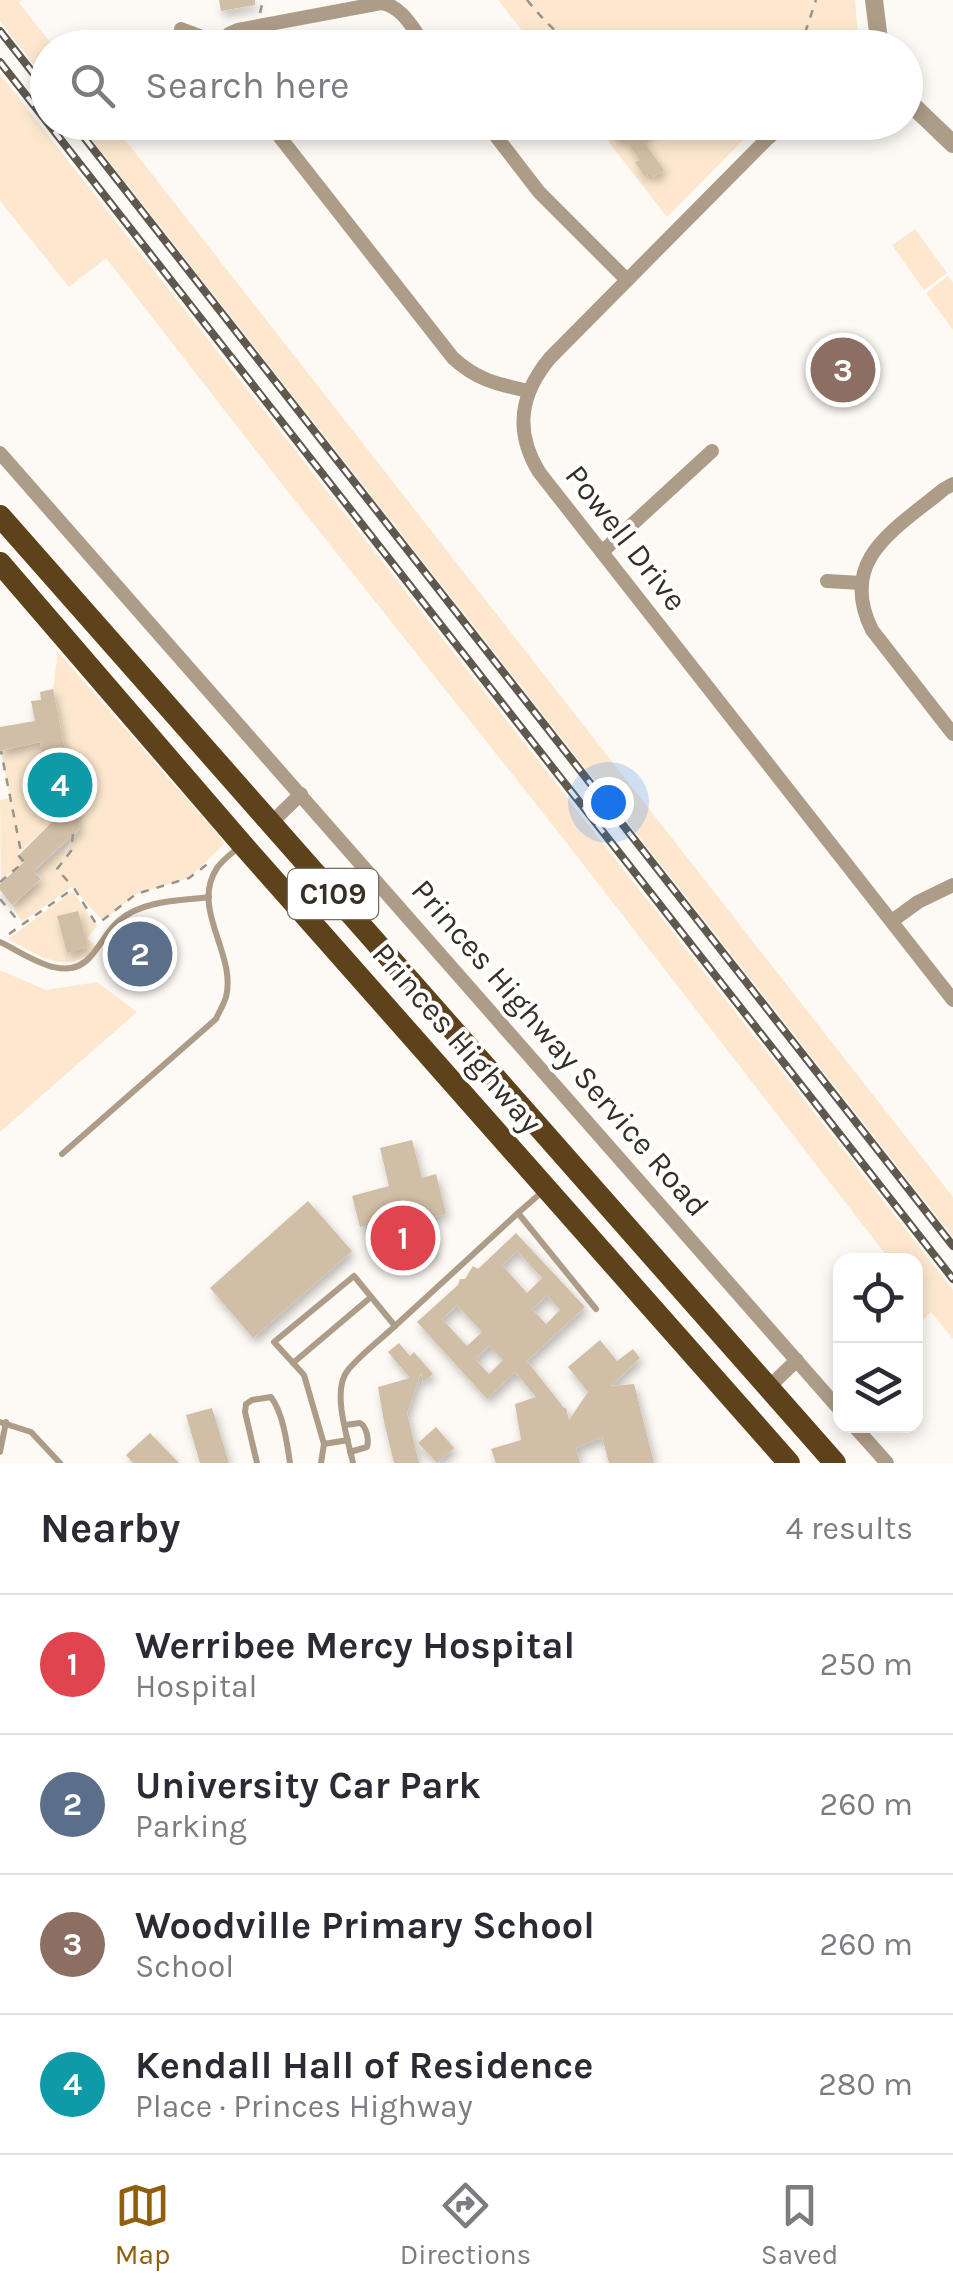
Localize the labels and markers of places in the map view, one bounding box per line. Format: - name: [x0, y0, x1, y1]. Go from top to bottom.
- pin: 3: [810, 332, 876, 408]
- pin: 4: [28, 748, 92, 822]
- pin: 2: [108, 916, 172, 992]
- pin: 1: [370, 1200, 436, 1276]

